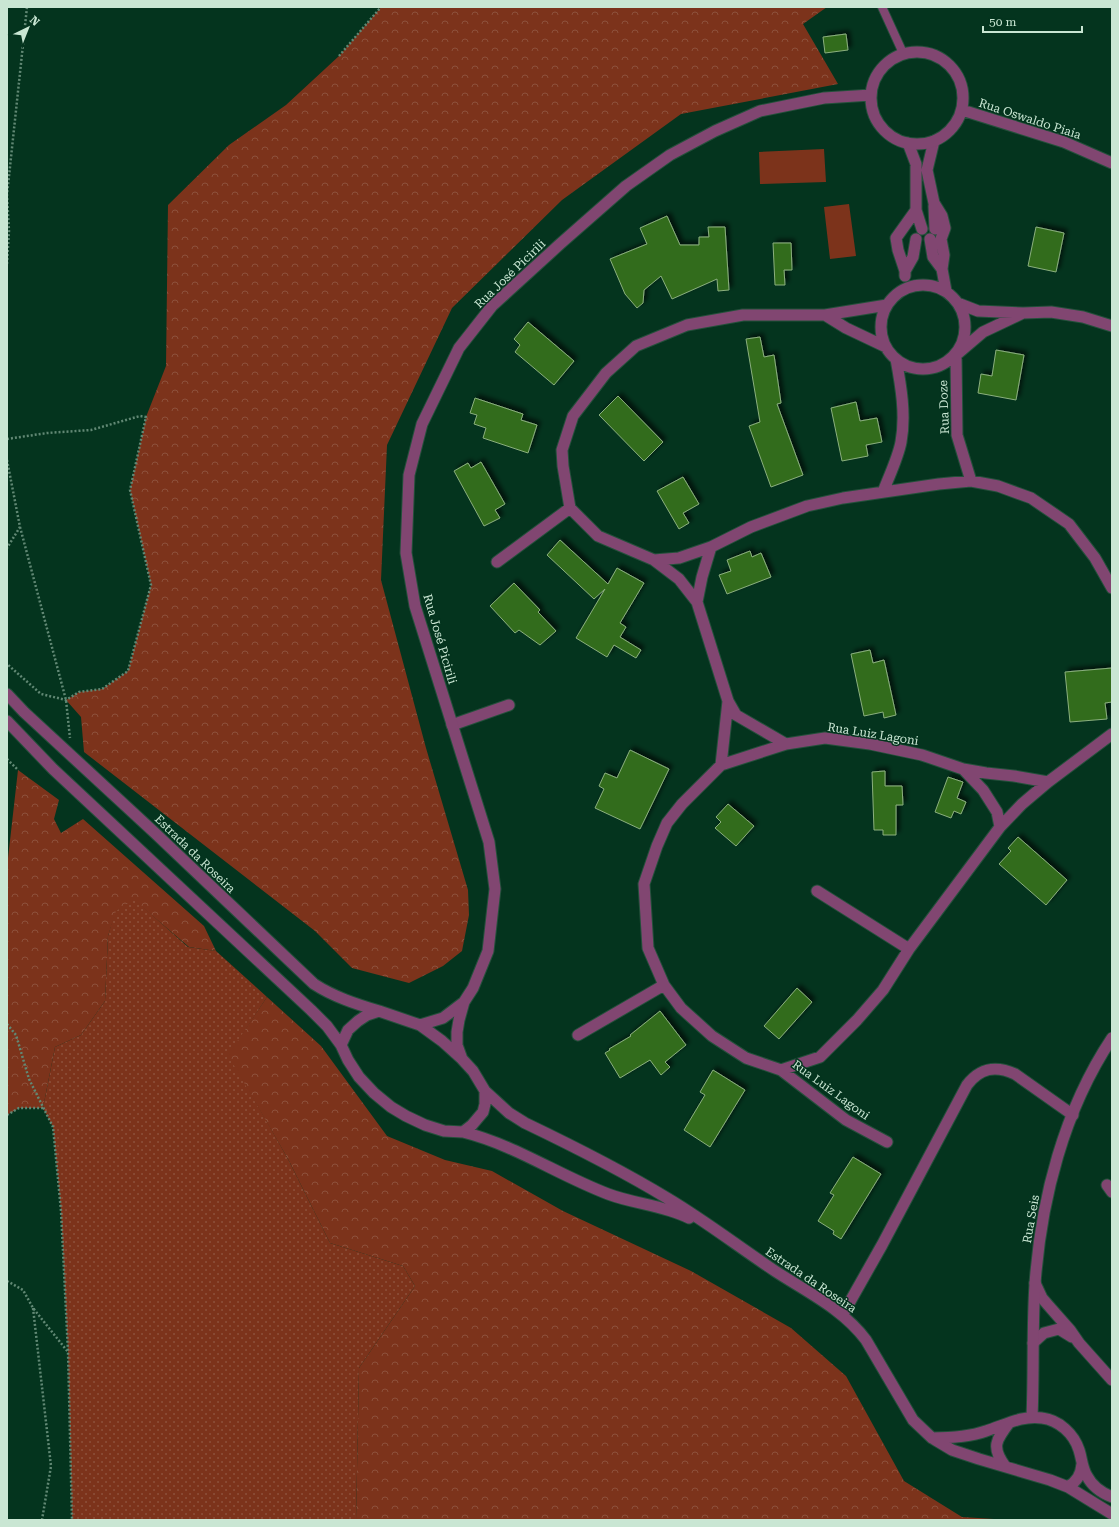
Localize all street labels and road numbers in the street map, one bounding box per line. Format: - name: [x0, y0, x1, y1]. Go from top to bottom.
- street label: Rua Oswaldo Piaia: [977, 96, 1083, 142]
- street label: Rua José Picirili: [472, 237, 548, 311]
- street label: Rua Doze: [936, 379, 952, 434]
- street label: Rua José Picirili: [420, 592, 460, 686]
- street label: Rua Luiz Lagoni: [826, 720, 920, 748]
- street label: Estrada da Roseira: [152, 812, 239, 896]
- street label: Rua Luiz Lagoni: [790, 1057, 872, 1123]
- street label: Rua Seis: [1020, 1193, 1042, 1244]
- street label: Estrada da Roseira: [763, 1244, 859, 1316]

